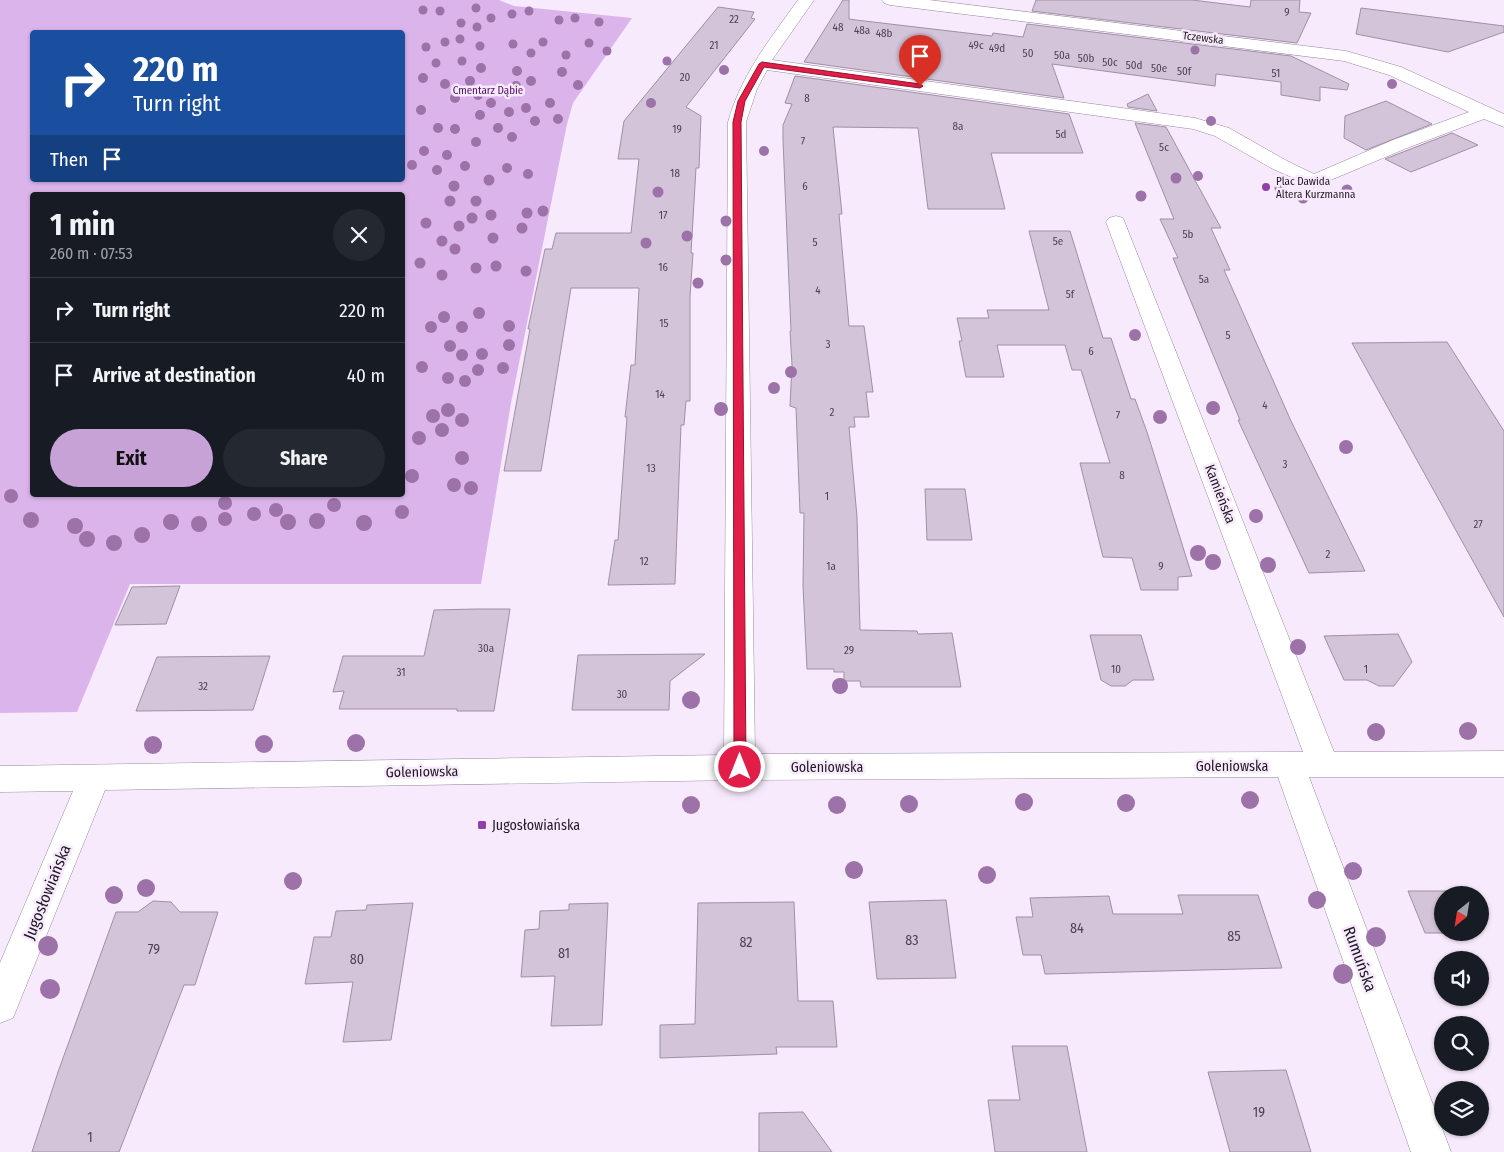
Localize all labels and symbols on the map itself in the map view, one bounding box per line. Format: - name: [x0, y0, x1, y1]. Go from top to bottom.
- house number: 9: [1284, 6, 1290, 19]
- house number: 22: [729, 13, 739, 26]
- house number: 48: [833, 21, 844, 34]
- house number: 48a: [854, 24, 870, 37]
- house number: 48b: [876, 27, 892, 40]
- street label: Tczewska: [1182, 29, 1224, 47]
- pin: [899, 35, 941, 86]
- house number: 21: [710, 39, 718, 52]
- house number: 49c: [968, 39, 984, 52]
- house number: 49d: [989, 42, 1005, 55]
- house number: 50: [1023, 47, 1034, 60]
- house number: 50a: [1054, 49, 1070, 62]
- house number: 50b: [1078, 52, 1094, 65]
- house number: 50c: [1102, 56, 1118, 69]
- house number: 50d: [1126, 59, 1142, 72]
- house number: 50e: [1151, 62, 1167, 75]
- house number: 50f: [1177, 65, 1192, 78]
- house number: 51: [1272, 67, 1280, 80]
- house number: 20: [680, 71, 691, 84]
- park label: Cmentarz Dąbie: [453, 84, 523, 97]
- house number: 8: [804, 92, 810, 105]
- house number: 8a: [953, 120, 963, 133]
- house number: 19: [672, 123, 682, 136]
- house number: 5d: [1056, 128, 1066, 141]
- house number: 7: [801, 135, 806, 148]
- house number: 5c: [1159, 141, 1169, 154]
- house number: 18: [670, 167, 680, 180]
- place label: Plac Dawida Altera Kurzmanna: [1276, 175, 1355, 201]
- house number: 6: [802, 180, 808, 193]
- marker: Plac Dawida Altera Kurzmanna: [1260, 181, 1272, 193]
- house number: 17: [659, 209, 668, 222]
- house number: 5b: [1183, 228, 1194, 241]
- house number: 5e: [1053, 235, 1063, 248]
- house number: 5: [812, 236, 818, 249]
- house number: 16: [658, 261, 668, 274]
- house number: 5a: [1199, 273, 1209, 286]
- house number: 4: [815, 284, 821, 297]
- house number: 5f: [1066, 288, 1075, 301]
- house number: 15: [659, 317, 669, 330]
- house number: 5: [1225, 329, 1231, 342]
- house number: 3: [826, 338, 831, 351]
- house number: 6: [1088, 345, 1094, 358]
- house number: 14: [655, 388, 665, 401]
- house number: 4: [1262, 399, 1268, 412]
- house number: 2: [830, 406, 835, 419]
- house number: 7: [1116, 409, 1121, 422]
- house number: 3: [1283, 458, 1288, 471]
- house number: 13: [646, 462, 656, 475]
- street label: Kamieńska: [1201, 462, 1239, 526]
- house number: 8: [1119, 469, 1125, 482]
- house number: 1: [825, 490, 829, 503]
- house number: 27: [1473, 518, 1483, 531]
- house number: 2: [1326, 548, 1331, 561]
- house number: 12: [639, 555, 649, 568]
- house number: 1a: [826, 560, 836, 573]
- house number: 9: [1158, 560, 1164, 573]
- house number: 30a: [478, 642, 494, 655]
- house number: 29: [844, 644, 854, 657]
- house number: 10: [1111, 663, 1121, 676]
- house number: 1: [1364, 663, 1368, 676]
- house number: 31: [397, 666, 406, 679]
- house number: 32: [198, 680, 208, 693]
- house number: 30: [617, 688, 628, 701]
- position arrow: [713, 740, 765, 792]
- street label: Goleniowska: [1196, 758, 1268, 775]
- street label: Goleniowska: [791, 759, 863, 776]
- street label: Goleniowska: [386, 763, 459, 781]
- place label: Jugosłowiańska: [492, 817, 580, 834]
- marker: Jugosłowiańska: [476, 819, 488, 831]
- street label: Jugosłowiańska: [19, 842, 75, 942]
- north arrow: [1434, 886, 1489, 941]
- house number: 84: [1070, 920, 1084, 937]
- street label: Rumuńska: [1339, 924, 1381, 994]
- house number: 85: [1227, 928, 1241, 945]
- house number: 83: [905, 932, 919, 949]
- house number: 82: [739, 934, 753, 951]
- house number: 79: [148, 941, 160, 958]
- house number: 81: [558, 945, 570, 962]
- house number: 80: [350, 951, 364, 968]
- house number: 19: [1253, 1104, 1265, 1121]
- house number: 1: [87, 1129, 93, 1146]

